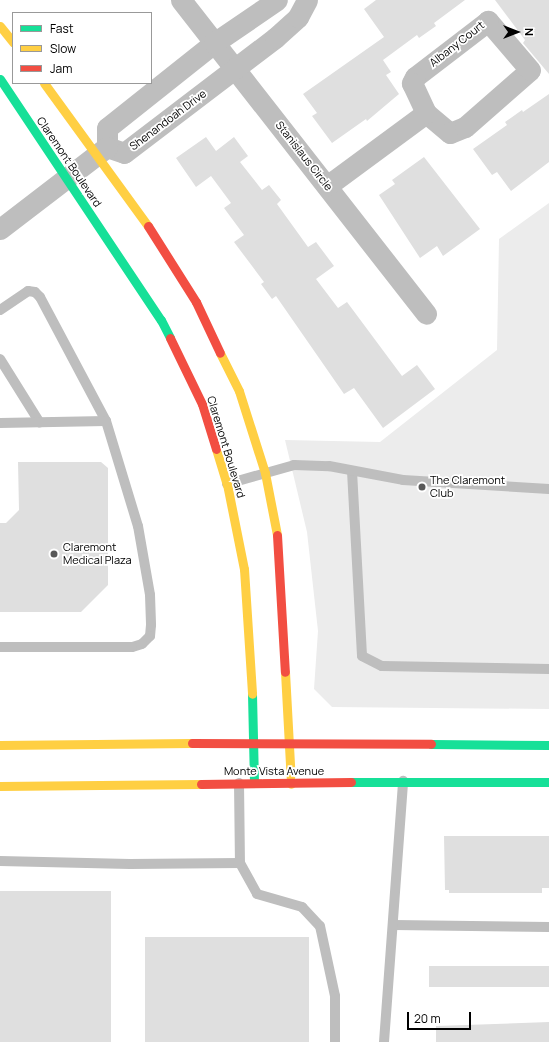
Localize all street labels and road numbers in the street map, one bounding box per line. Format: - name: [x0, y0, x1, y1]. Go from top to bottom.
- street label: Albany Court: [427, 19, 487, 69]
- street label: Shenandoah Drive: [127, 87, 209, 153]
- street label: Claremont Boulevard: [34, 114, 104, 210]
- street label: Stanislaus Circle: [273, 119, 335, 193]
- street label: Claremont Boulevard: [204, 394, 248, 500]
- street label: Monte Vista Avenue: [224, 764, 324, 778]

